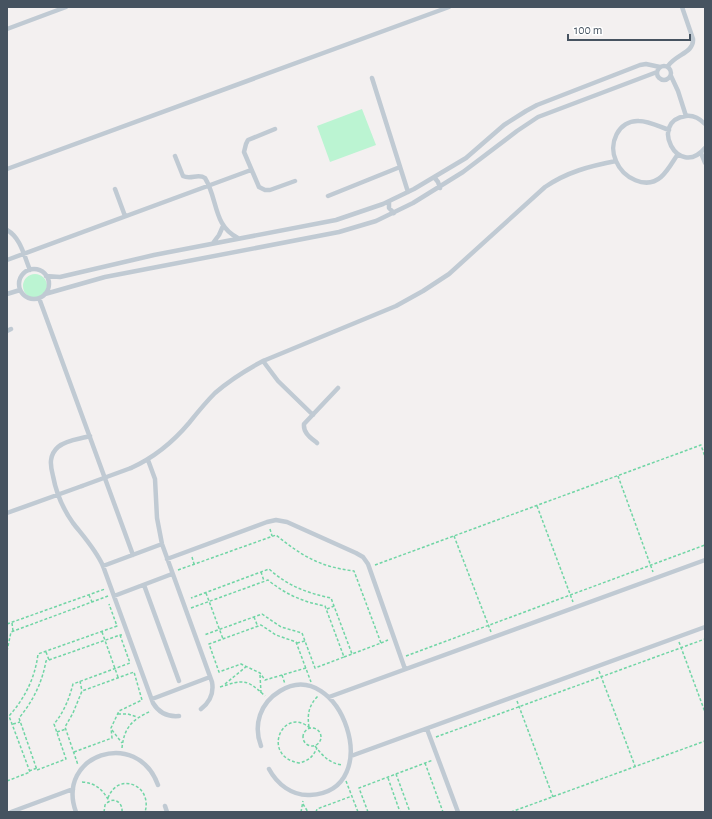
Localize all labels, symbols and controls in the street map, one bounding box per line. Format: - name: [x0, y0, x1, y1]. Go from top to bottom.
- scale bar: [568, 16, 690, 42]
- text: 100 m: [574, 24, 602, 36]

